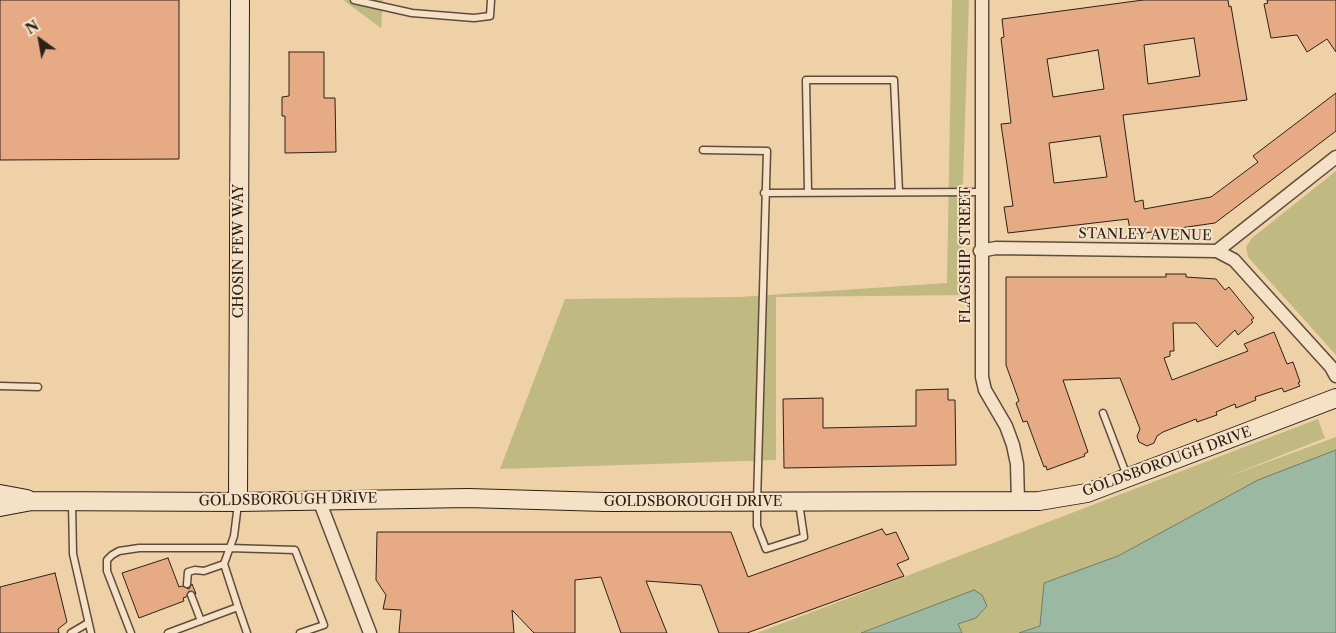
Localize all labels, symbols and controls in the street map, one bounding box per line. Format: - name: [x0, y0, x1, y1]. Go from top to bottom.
- north arrow: [15, 15, 65, 65]
- text: N: [22, 16, 42, 38]
- street label: CHOSIN FEW WAY: [231, 184, 247, 318]
- street label: FLAGSHIP STREET: [958, 187, 974, 323]
- street label: STANLEY AVENUE: [1078, 225, 1212, 245]
- street label: GOLDSBOROUGH DRIVE: [1080, 424, 1254, 500]
- street label: GOLDSBOROUGH DRIVE: [199, 490, 377, 510]
- street label: GOLDSBOROUGH DRIVE: [604, 494, 782, 510]

